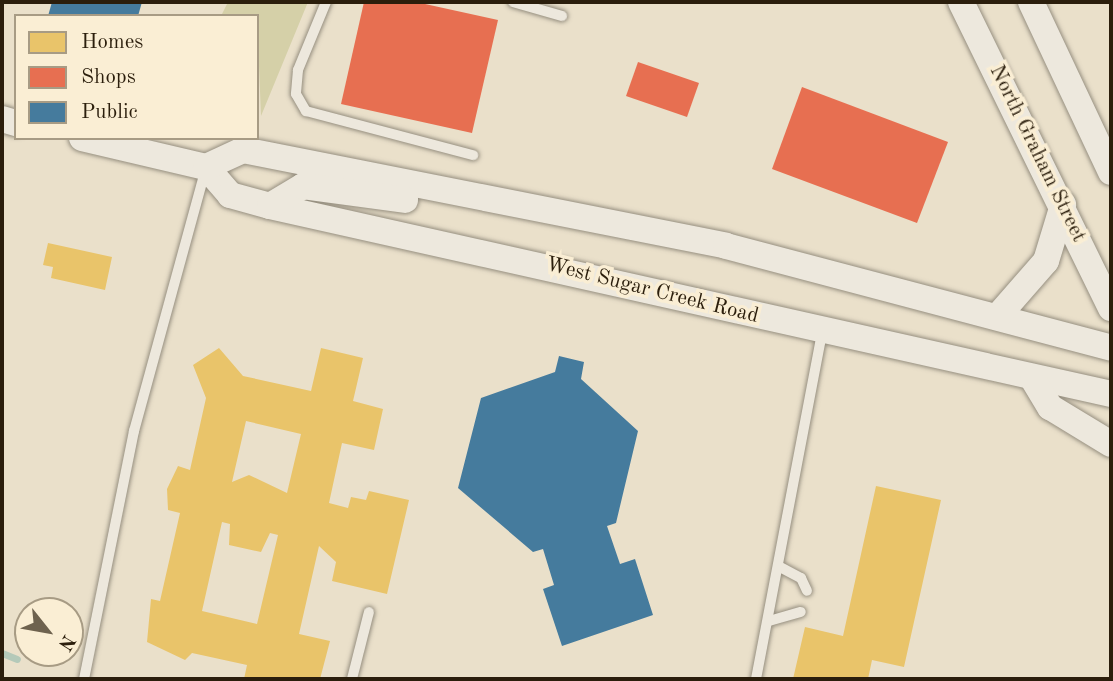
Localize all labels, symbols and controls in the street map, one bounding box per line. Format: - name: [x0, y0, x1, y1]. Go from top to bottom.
- legend: [14, 14, 259, 140]
- text: Homes: [81, 32, 143, 53]
- street label: North Graham Street: [983, 61, 1091, 247]
- text: Shops: [81, 67, 136, 88]
- text: Public: [81, 102, 138, 123]
- street label: West Sugar Creek Road: [543, 252, 761, 330]
- north arrow: [14, 597, 84, 667]
- text: N: [54, 631, 78, 653]

